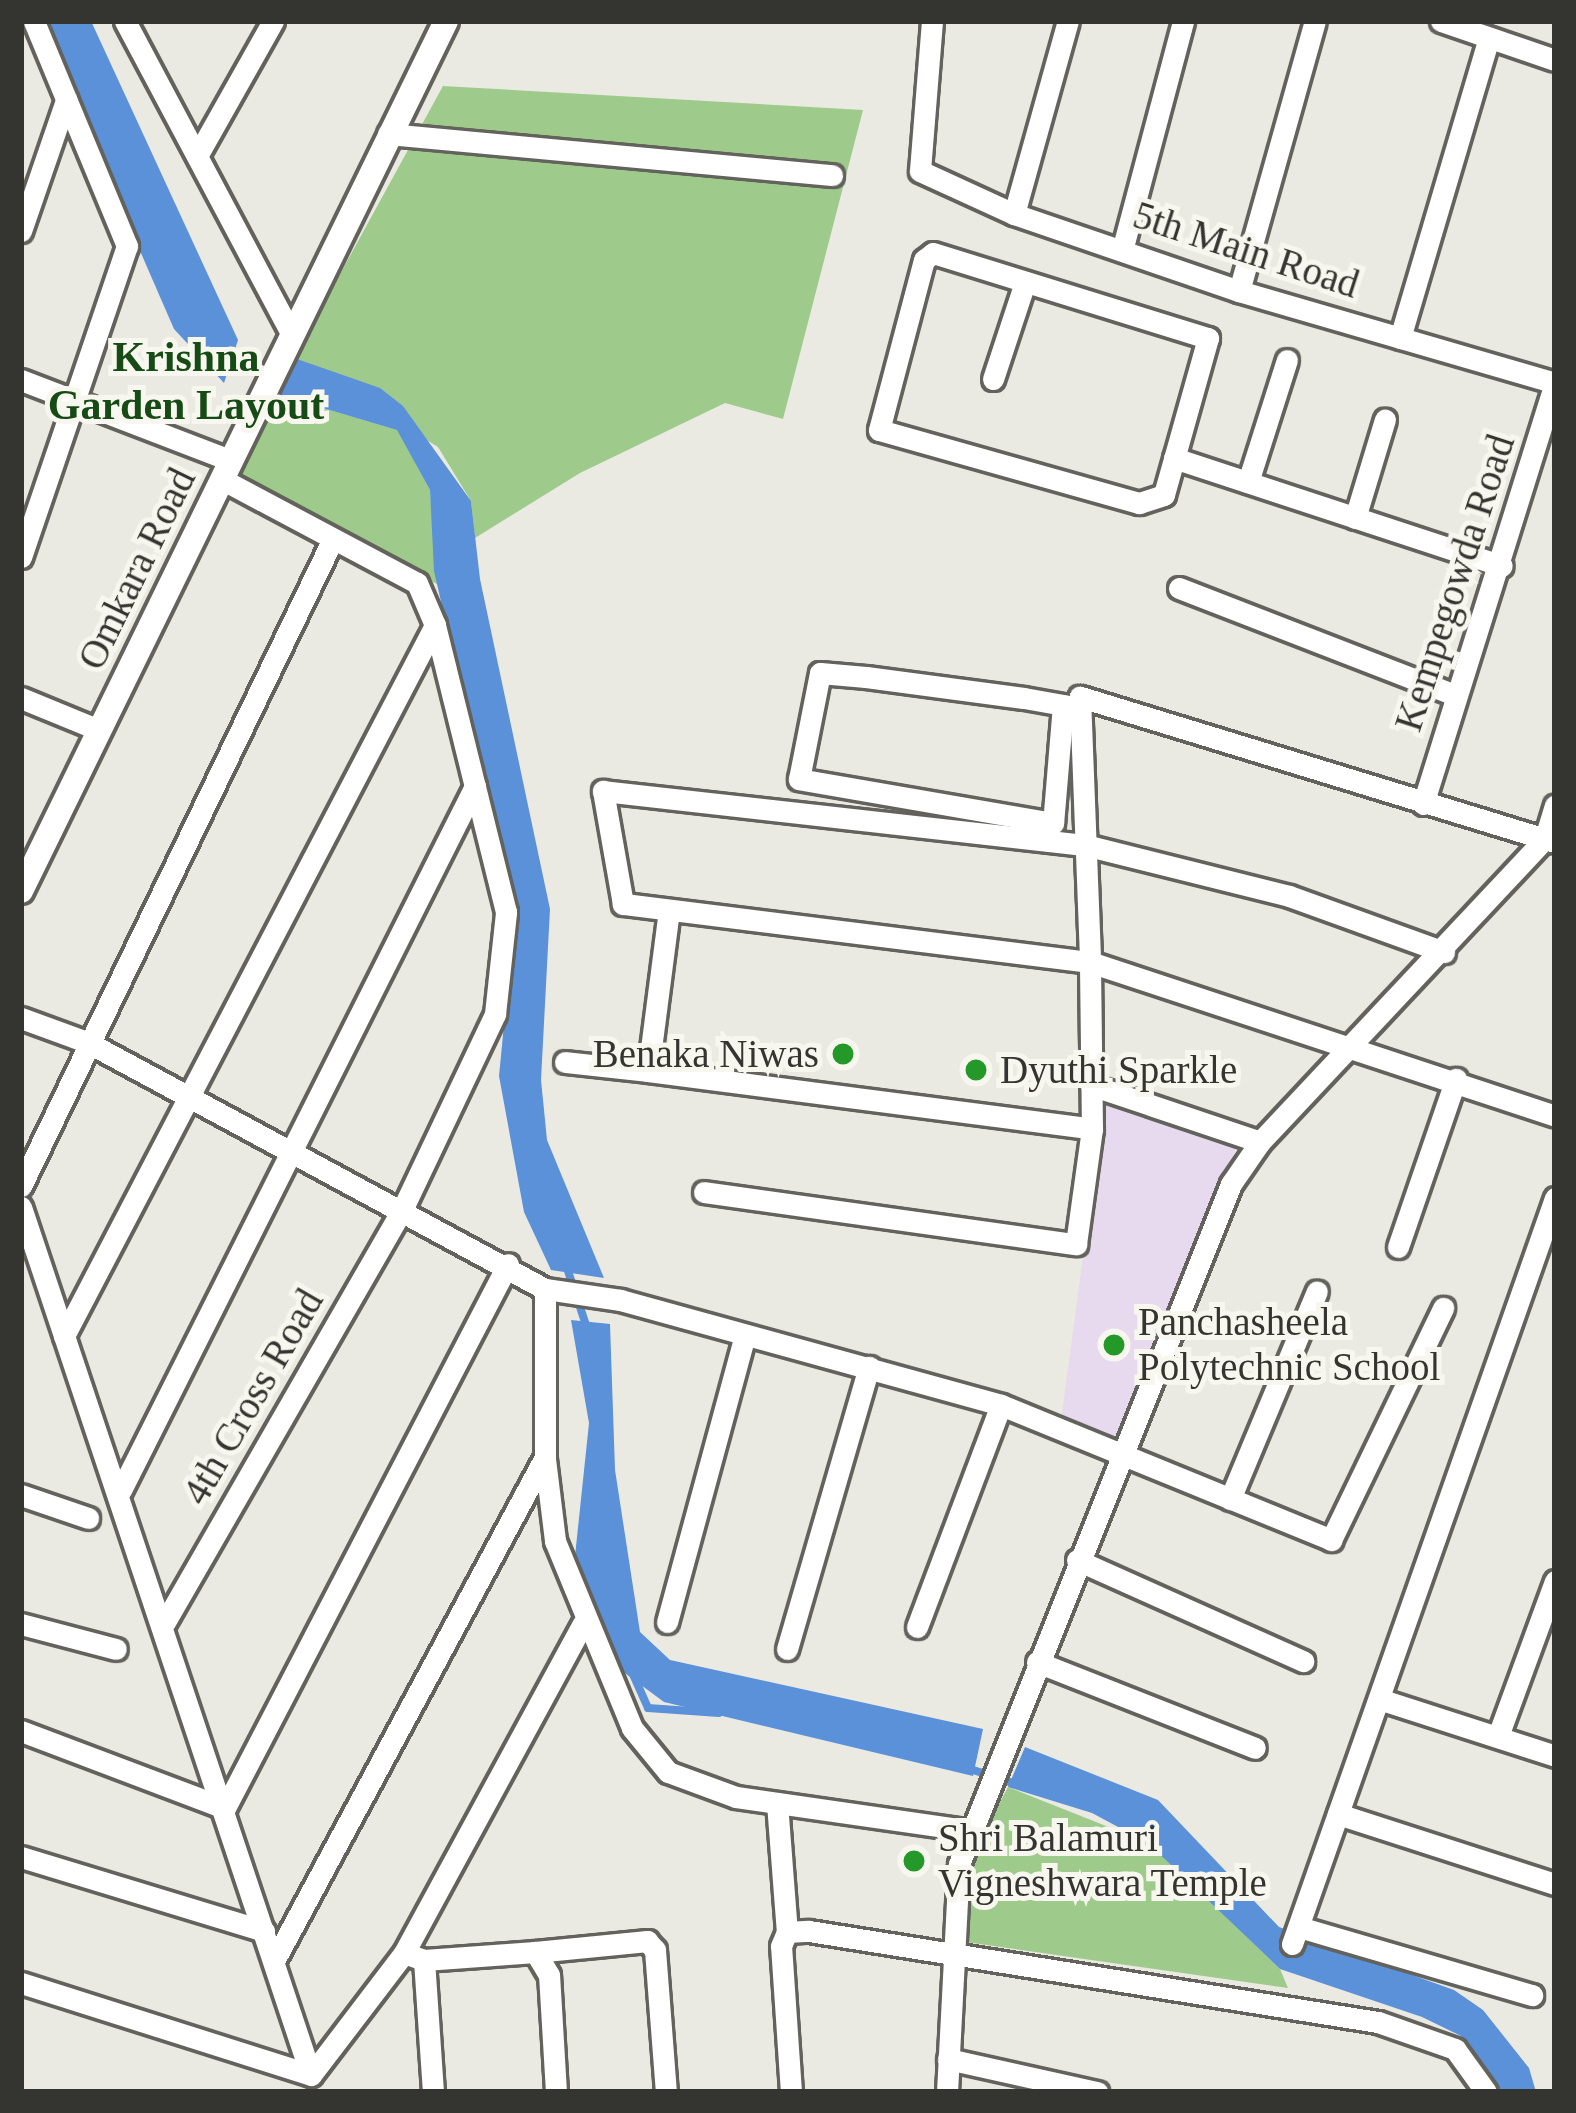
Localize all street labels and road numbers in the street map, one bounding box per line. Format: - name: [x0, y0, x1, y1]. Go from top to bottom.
- street label: 5th Main Road: [1128, 192, 1364, 308]
- street label: Kempegowda Road: [1385, 429, 1525, 737]
- street label: Omkara Road: [68, 461, 206, 677]
- street label: 4th Cross Road: [173, 1281, 333, 1513]

